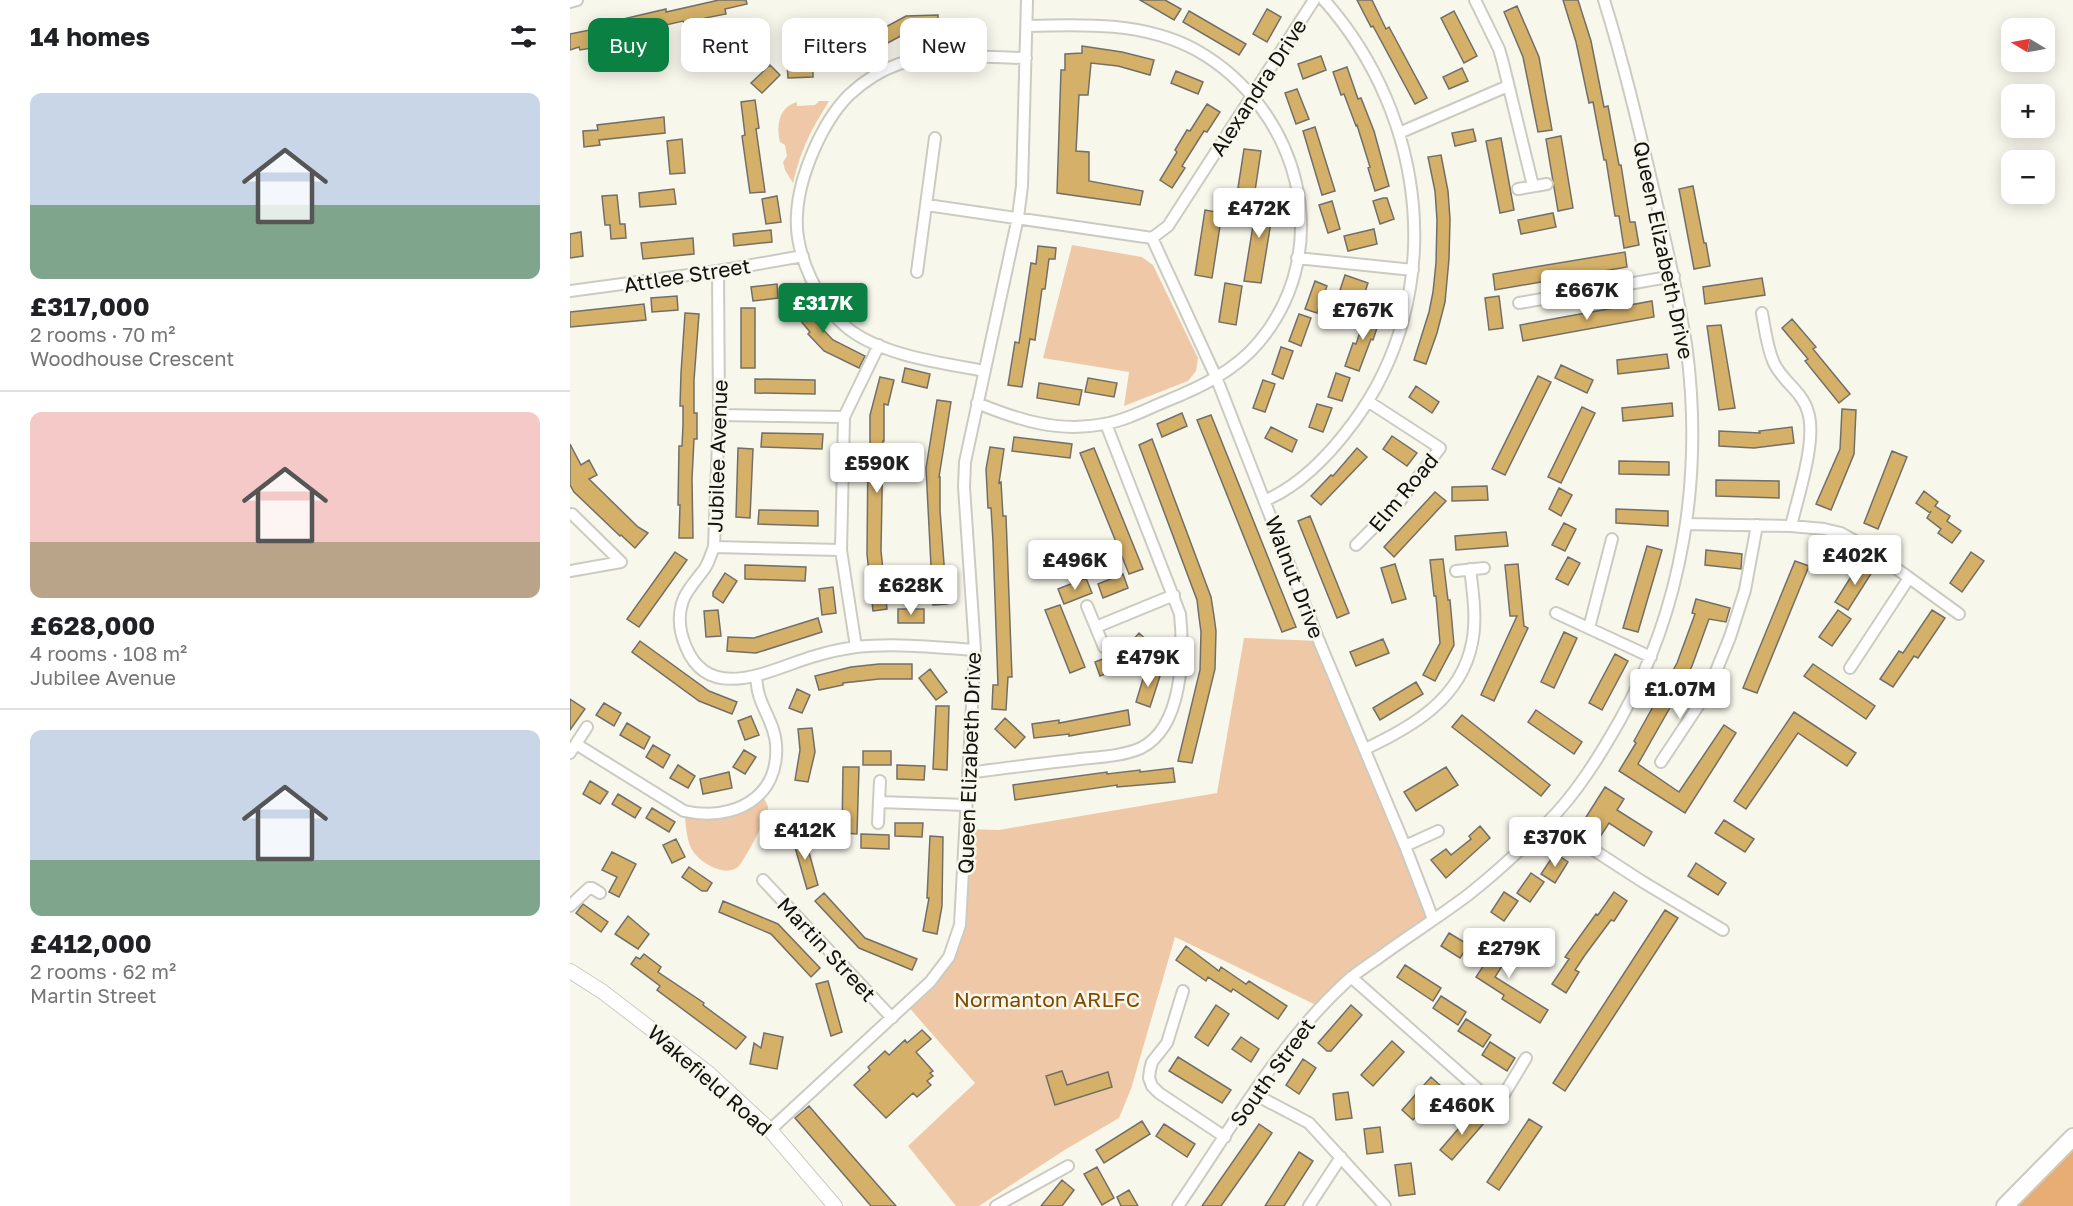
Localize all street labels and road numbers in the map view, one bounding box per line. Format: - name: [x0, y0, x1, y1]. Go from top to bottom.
- street label: Alexandra Drive: [1204, 14, 1312, 160]
- street label: Queen Elizabeth Drive: [1628, 139, 1700, 361]
- street label: Attlee Street: [622, 252, 752, 298]
- street label: Jubilee Avenue: [701, 379, 733, 533]
- street label: Elm Road: [1363, 447, 1443, 537]
- street label: Walnut Drive: [1260, 512, 1330, 642]
- street label: Queen Elizabeth Drive: [952, 652, 986, 874]
- street label: Martin Street: [772, 892, 882, 1006]
- street label: South Street: [1224, 1013, 1320, 1131]
- street label: Wakefield Road: [643, 1019, 777, 1141]

